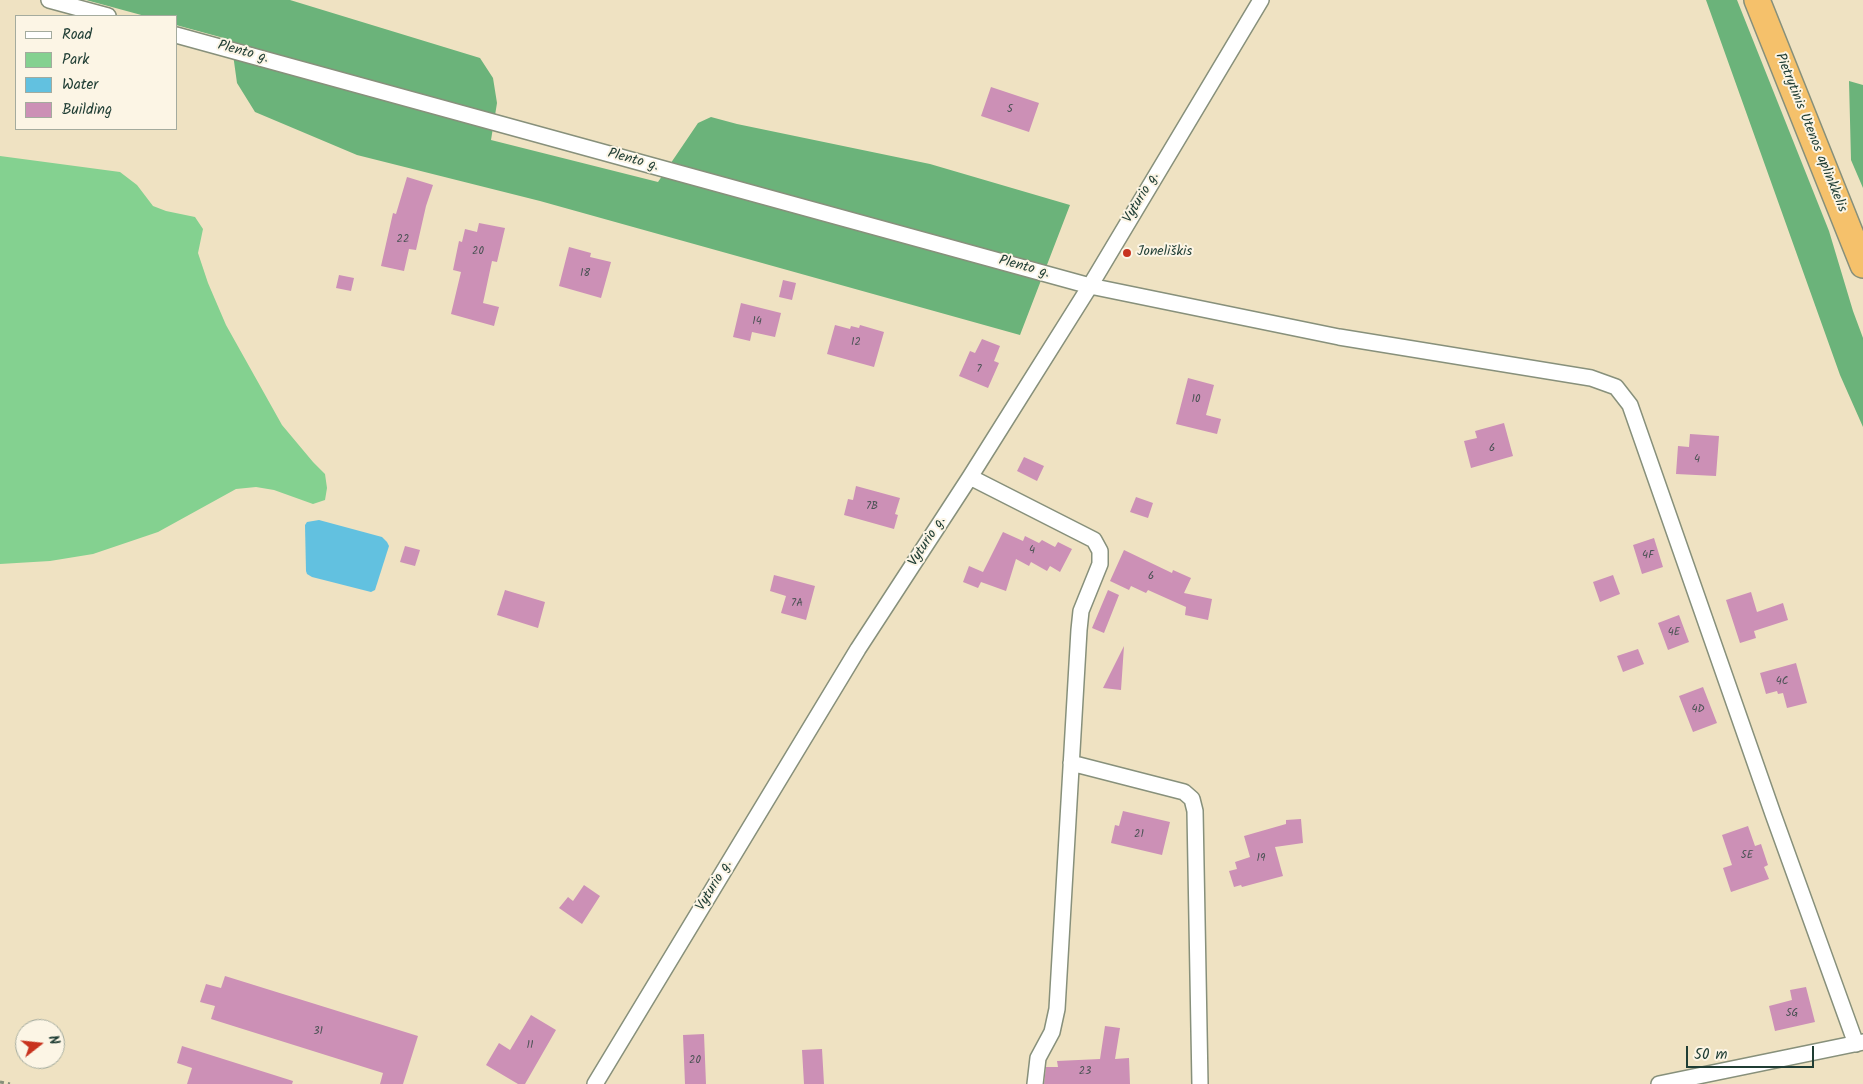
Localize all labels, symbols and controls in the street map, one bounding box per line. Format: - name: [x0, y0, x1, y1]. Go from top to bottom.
- legend: [15, 15, 178, 130]
- text: Road: [62, 23, 92, 47]
- street label: Plento g.: [216, 38, 270, 68]
- text: Park: [62, 48, 89, 72]
- street label: Pietrytinis Utenos aplinkkelis: [1770, 51, 1850, 215]
- text: Water: [62, 73, 98, 97]
- text: Building: [62, 98, 112, 122]
- house number: 5: [1007, 103, 1013, 117]
- street label: Plento g.: [606, 146, 660, 176]
- street label: Vyturio g.: [1120, 170, 1164, 226]
- house number: 22: [397, 233, 409, 247]
- house number: 20: [472, 245, 484, 259]
- place label: Joneliškis: [1137, 245, 1192, 261]
- marker: Joneliškis: [1121, 247, 1133, 259]
- street label: Plento g.: [997, 253, 1051, 283]
- house number: 18: [580, 267, 590, 281]
- house number: 14: [752, 315, 762, 329]
- house number: 12: [851, 336, 861, 350]
- house number: 7: [976, 363, 982, 377]
- house number: 10: [1192, 393, 1200, 407]
- house number: 6: [1489, 442, 1495, 456]
- house number: 4: [1694, 453, 1700, 467]
- house number: 7B: [866, 500, 878, 514]
- street label: Vyturio g.: [906, 514, 950, 570]
- house number: 4: [1029, 544, 1035, 558]
- house number: 4F: [1642, 549, 1654, 563]
- house number: 6: [1148, 570, 1154, 584]
- house number: 7A: [791, 597, 803, 611]
- house number: 4E: [1668, 626, 1680, 640]
- house number: 4C: [1776, 675, 1788, 689]
- house number: 4D: [1691, 703, 1705, 717]
- house number: 21: [1134, 828, 1144, 842]
- house number: 5E: [1741, 849, 1753, 863]
- house number: 19: [1257, 852, 1265, 866]
- street label: Vyturio g.: [693, 858, 737, 914]
- house number: 5G: [1786, 1007, 1798, 1021]
- north arrow: [15, 1019, 65, 1069]
- house number: 31: [313, 1025, 323, 1039]
- text: N: [42, 1033, 65, 1047]
- scale bar: [1688, 1036, 1816, 1068]
- house number: 11: [527, 1039, 533, 1053]
- text: 50 m: [1694, 1043, 1728, 1067]
- house number: 20: [689, 1054, 701, 1068]
- house number: 23: [1079, 1065, 1091, 1079]

